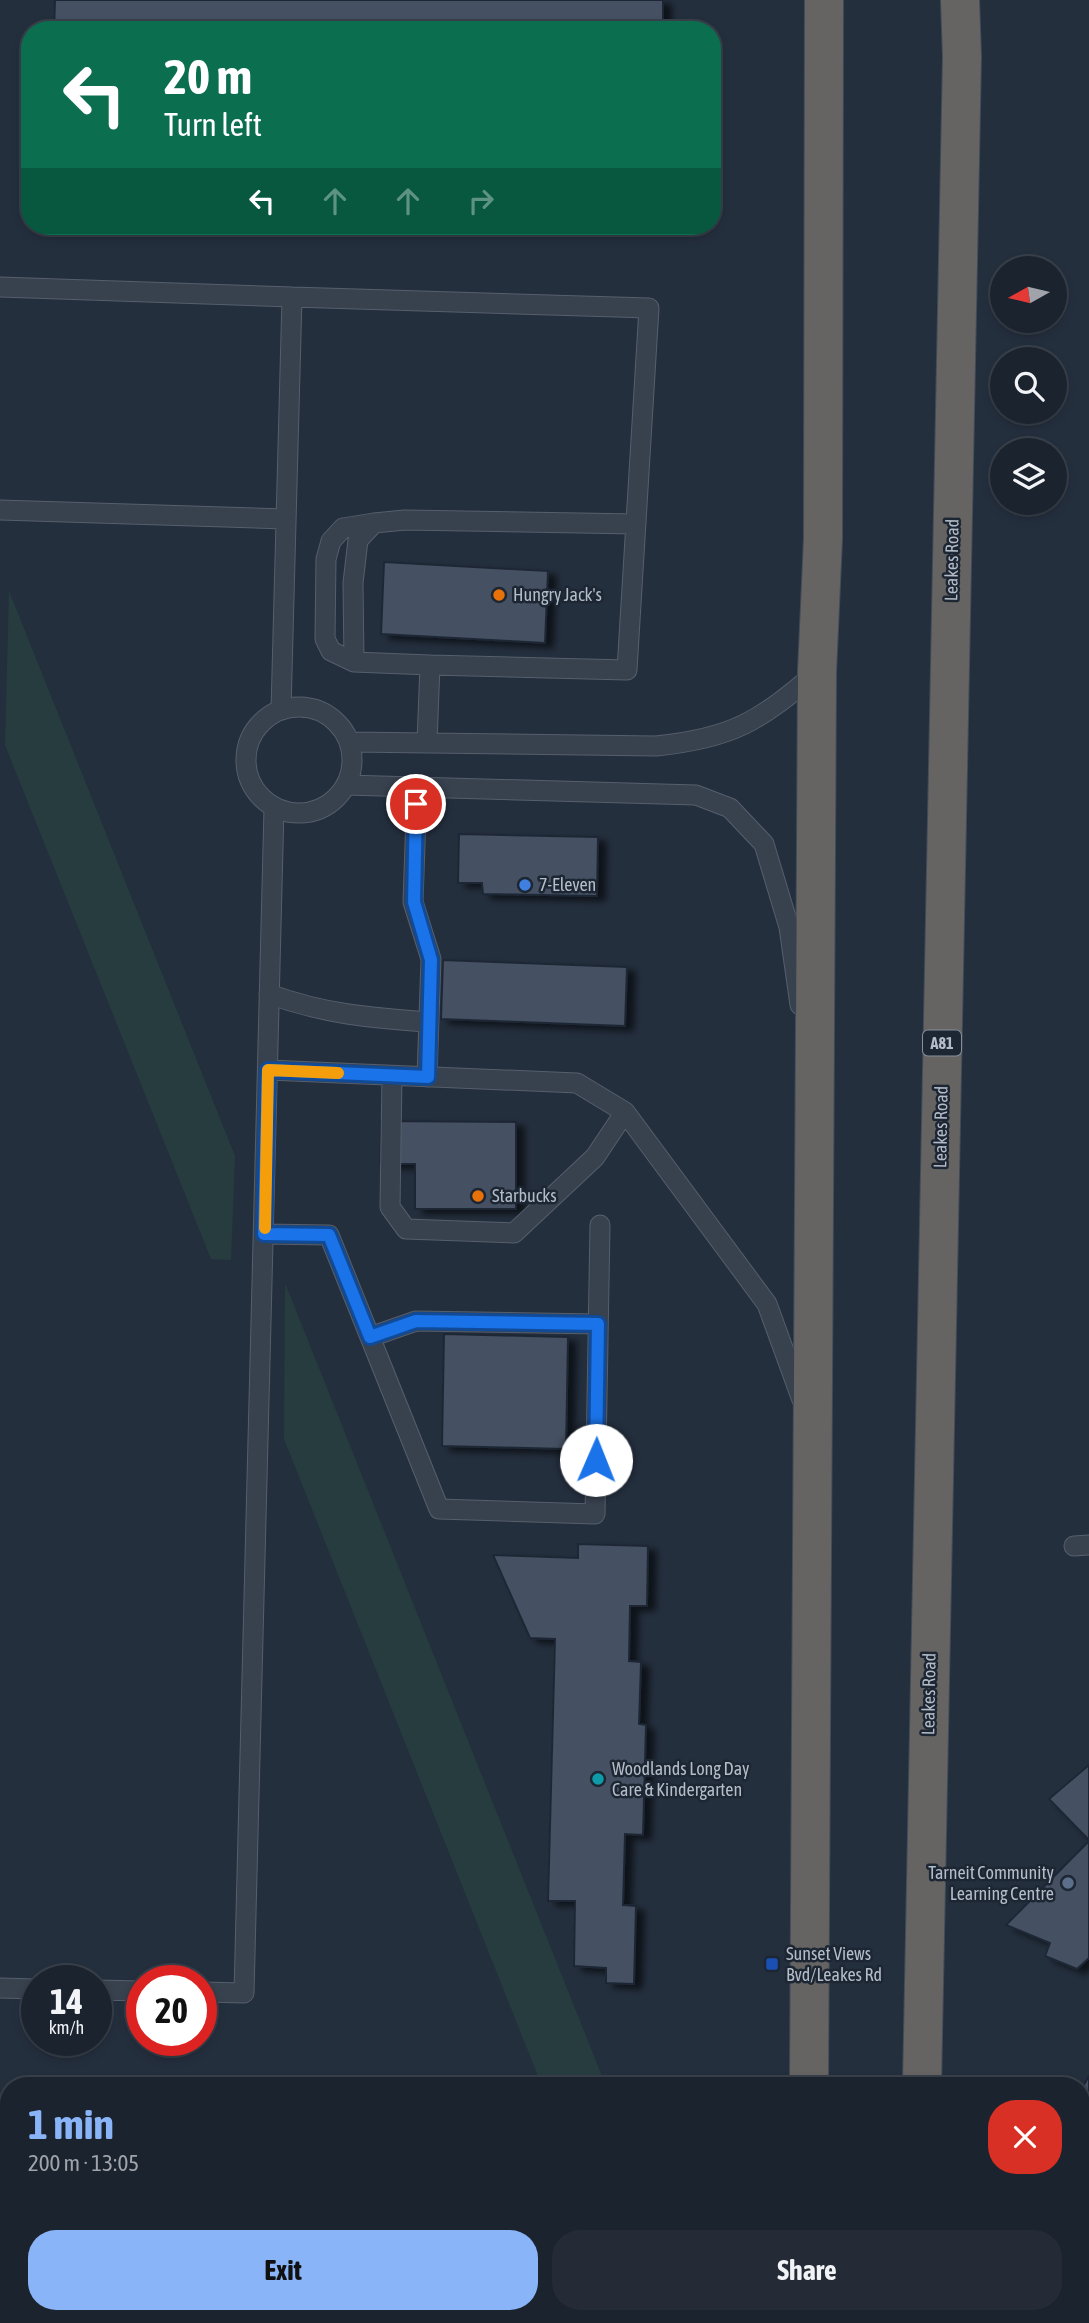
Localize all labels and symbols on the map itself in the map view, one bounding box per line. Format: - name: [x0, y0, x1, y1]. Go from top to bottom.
- north arrow: [990, 256, 1068, 332]
- street label: Leakes Road: [940, 519, 963, 601]
- place label: Hungry Jack's: [513, 584, 602, 605]
- marker: Hungry Jack's: [491, 587, 507, 603]
- pin: [386, 774, 446, 834]
- place label: 7-Eleven: [539, 874, 596, 895]
- marker: 7-Eleven: [517, 877, 533, 893]
- road number: A81: [923, 1030, 961, 1056]
- street label: Leakes Road: [929, 1086, 952, 1168]
- place label: Starbucks: [492, 1185, 557, 1206]
- marker: Starbucks: [470, 1188, 486, 1204]
- position arrow: [559, 1423, 633, 1497]
- street label: Leakes Road: [917, 1653, 940, 1735]
- place label: Woodlands Long Day Care & Kindergarten: [612, 1758, 749, 1800]
- marker: Woodlands Long Day Care & Kindergarten: [590, 1771, 606, 1787]
- place label: Tarneit Community Learning Centre: [928, 1862, 1054, 1904]
- marker: Tarneit Community Learning Centre: [1060, 1875, 1076, 1891]
- place label: Sunset Views Bvd/Leakes Rd: [786, 1943, 882, 1985]
- marker: Sunset Views Bvd/Leakes Rd: [764, 1956, 780, 1972]
- speed limit sign: 20: [126, 1965, 217, 2056]

